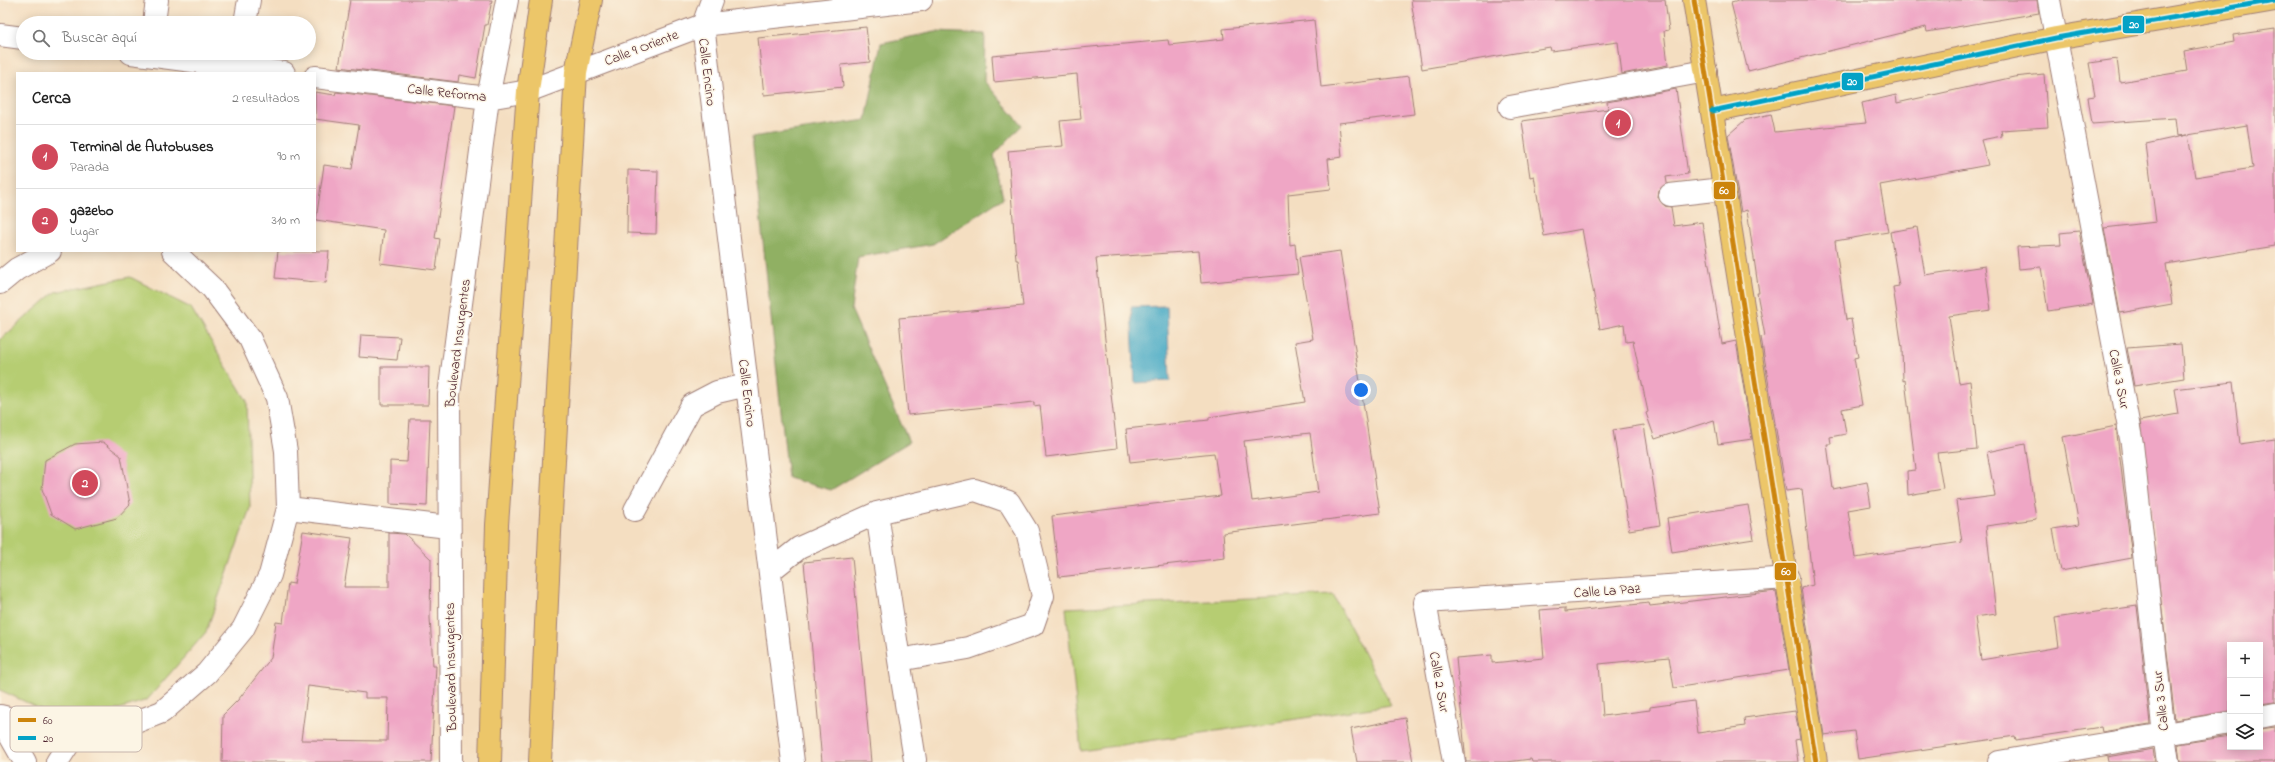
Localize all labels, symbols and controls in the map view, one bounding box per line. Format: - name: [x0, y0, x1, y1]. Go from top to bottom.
- line badge: 20: [2122, 15, 2145, 34]
- search box: [16, 16, 316, 60]
- text: 20: [2128, 17, 2139, 33]
- street label: Calle 9 Oriente: [602, 24, 682, 72]
- icon: search: [30, 27, 52, 49]
- text: Buscar aquí: [62, 27, 137, 49]
- street label: Calle Encino: [692, 37, 721, 107]
- line badge: 20: [1841, 72, 1864, 91]
- text: 20: [1846, 74, 1857, 90]
- street label: Calle Reforma: [406, 79, 487, 108]
- text: Cerca: [32, 86, 71, 111]
- text: 2 resultados: [232, 89, 300, 108]
- pin: 1: [1605, 108, 1631, 138]
- text: Terminal de Autobuses: [70, 136, 214, 158]
- text: 1: [43, 147, 47, 166]
- text: 90 m: [277, 147, 300, 166]
- text: Parada: [70, 158, 109, 177]
- line badge: 60: [1713, 181, 1736, 200]
- text: 60: [1718, 183, 1729, 199]
- text: gazebo: [70, 200, 114, 222]
- text: 2: [42, 211, 48, 230]
- text: 310 m: [272, 211, 300, 230]
- text: Lugar: [70, 222, 99, 241]
- street label: Boulevard Insurgentes: [440, 278, 478, 410]
- street label: Calle 3 Sur: [2102, 348, 2135, 412]
- street label: Calle Encino: [732, 358, 761, 428]
- your location: [1351, 380, 1371, 400]
- pin: 2: [72, 468, 98, 498]
- line badge: 60: [1774, 562, 1797, 581]
- text: 60: [1780, 564, 1791, 580]
- street label: Calle La Paz: [1573, 579, 1641, 604]
- street label: Boulevard Insurgentes: [440, 602, 464, 733]
- map controls: [2227, 642, 2263, 750]
- button: +: [2227, 642, 2263, 678]
- street label: Calle 2 Sur: [1423, 650, 1454, 715]
- street label: Calle 3 Sur: [2148, 669, 2175, 732]
- button: −: [2227, 678, 2263, 714]
- legend: [10, 706, 142, 752]
- text: 60: [43, 713, 53, 729]
- button: layers: [2227, 714, 2263, 750]
- text: 20: [43, 731, 53, 747]

